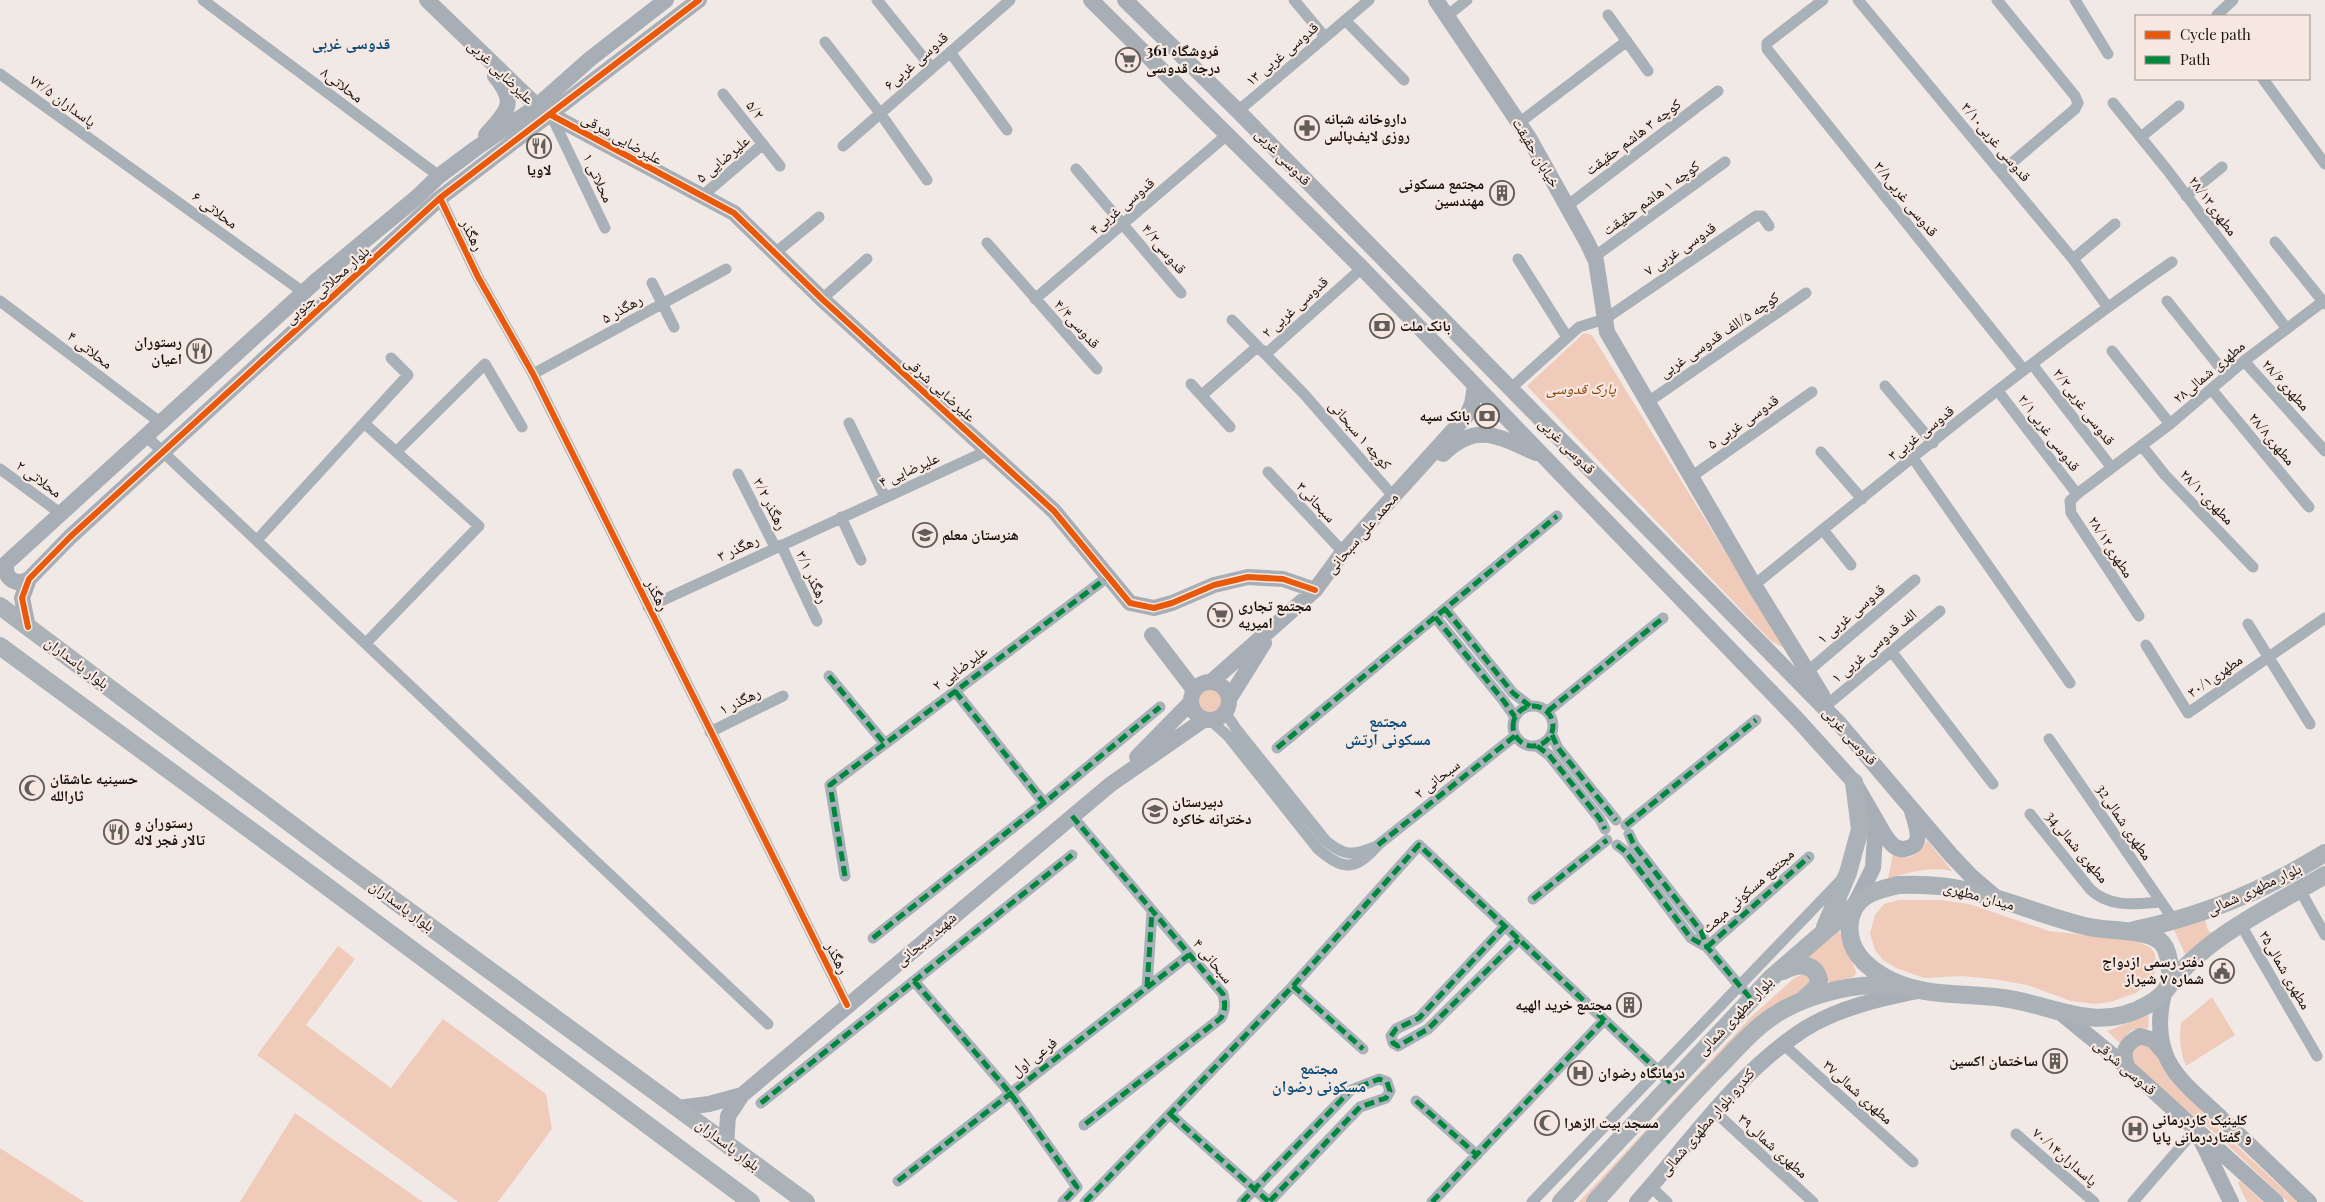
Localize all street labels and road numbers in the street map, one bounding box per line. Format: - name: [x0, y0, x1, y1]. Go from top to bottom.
- street label: ۱۳ قدوسی غربی: [1241, 17, 1323, 90]
- street label: قدوسی غربی۶: [879, 27, 952, 95]
- street label: علیرضایی غربی: [463, 34, 540, 109]
- street label: محلاتی۸: [317, 62, 368, 108]
- street label: ۷۲/۵ پاسداران: [26, 69, 101, 132]
- street label: کوچه ۳ هاشم حقیقت: [1580, 93, 1685, 180]
- street label: ۵/۲: [742, 96, 770, 123]
- street label: قدوسی غربی۳/۱۰: [1957, 97, 2036, 186]
- street label: علیرضایی شرقی: [578, 108, 667, 170]
- street label: خیابان حقیقت: [1507, 114, 1566, 192]
- street label: قدوسی غربی: [1251, 123, 1316, 190]
- street label: ۵ علیرضایی: [691, 130, 754, 187]
- street label: ۱ محلاتی: [578, 150, 619, 206]
- street label: کوچه ۱ هاشم حقیقت: [1598, 155, 1704, 240]
- street label: قدوسی غربی۳/۸: [1869, 157, 1943, 241]
- street label: مطهری۲۸/۱۳: [2184, 171, 2243, 240]
- street label: قدوسی غربی۴: [1085, 172, 1159, 239]
- street label: ۶ محلاتی: [188, 186, 243, 233]
- street label: رهگذر: [456, 214, 489, 254]
- street label: ۷ قدوسی غربی: [1639, 217, 1720, 280]
- street label: قدوسی۴/۲: [1137, 219, 1192, 278]
- street label: بلوار محلاتی جنوبی: [279, 241, 374, 329]
- street label: ۲ قدوسی غربی: [1257, 271, 1332, 342]
- street label: کوچه ۵/الف قدوسی غربی: [1654, 287, 1783, 383]
- street label: ۵ رهگذر: [598, 289, 646, 327]
- street label: قدوسی۴/۴: [1050, 294, 1105, 353]
- street label: ۴ محلاتی: [63, 326, 117, 374]
- street label: مطهرى شمالى۲۸: [2168, 335, 2249, 408]
- street label: علیرضایی شرقی: [900, 351, 981, 427]
- street label: مطهری۲۸/۶: [2257, 354, 2315, 415]
- street label: قدوسی غربی۳/۳: [2048, 364, 2120, 450]
- street label: ۵ قدوسی غربی: [1703, 389, 1783, 454]
- street label: قدوسی غربی۳/۱: [2013, 390, 2085, 476]
- street label: کوچه ۱ سبحانی: [1324, 395, 1397, 474]
- street label: قدوسی غربی۳: [1883, 400, 1958, 465]
- street label: مطهری۲۸/۸: [2244, 408, 2301, 470]
- street label: قدوسی غربی: [1534, 413, 1600, 479]
- street label: ۴ علیرضایی: [875, 447, 943, 492]
- street label: ۲ محلاتی: [12, 455, 67, 502]
- street label: مطهری۲۸/۱۰: [2176, 464, 2239, 529]
- street label: ۳/۲ رهگذر: [749, 474, 793, 533]
- street label: سبحانی۳: [1292, 476, 1341, 527]
- street label: محمد علی سبحانی: [1320, 487, 1403, 578]
- street label: مطهری۲۸/۱۲: [2084, 512, 2139, 582]
- street label: ۳ رهگذر: [714, 529, 762, 565]
- street label: ۳/۱ رهگذر: [792, 547, 834, 606]
- street label: رهگذر: [641, 574, 674, 614]
- street label: ۱ قدوسی غربی: [1812, 579, 1889, 648]
- street label: ۱ الف قدوسی غربی: [1826, 604, 1921, 688]
- street label: بلوار پاسداران: [41, 631, 114, 694]
- street label: ۲ علیرضایی: [928, 640, 992, 695]
- street label: مطهری۳۰/۱: [2183, 649, 2247, 702]
- street label: ۱ رهگذر: [716, 681, 764, 719]
- street label: قدوسی غربی: [1818, 702, 1882, 770]
- street label: سبحانی ۲: [1409, 754, 1464, 803]
- street label: 32مطهرى شمالى: [2091, 779, 2158, 864]
- street label: 34مطهرى شمالى: [2041, 806, 2114, 887]
- street label: مجتمع مسکونی مبعث: [1697, 843, 1799, 938]
- street label: بلوار مطهرى شمالى: [2203, 857, 2305, 920]
- street label: بلوار پاسداران: [366, 875, 439, 936]
- street label: میدان مطهری: [1941, 876, 2017, 915]
- street label: شهید سبحانی: [890, 907, 961, 971]
- street label: مطهرى شمالى۳۵: [2254, 926, 2317, 1013]
- street label: سبحانی ۴: [1188, 934, 1239, 988]
- street label: رهگذر: [821, 937, 854, 977]
- street label: بلوار مطهری شمالی: [1692, 972, 1778, 1060]
- street label: فرعی اول: [1006, 1032, 1061, 1081]
- street label: قدوسی شرقی: [2089, 1033, 2161, 1100]
- street label: مطهرى شمالى۳۷: [1819, 1054, 1898, 1129]
- street label: کندرو بلوار مطهری شمالی: [1654, 1063, 1759, 1180]
- street label: مطهرى شمالى۳۹: [1734, 1108, 1813, 1183]
- street label: بلوار پاسداران: [692, 1113, 765, 1176]
- street label: پاسداران۷۰/۱۴: [2028, 1122, 2102, 1191]

